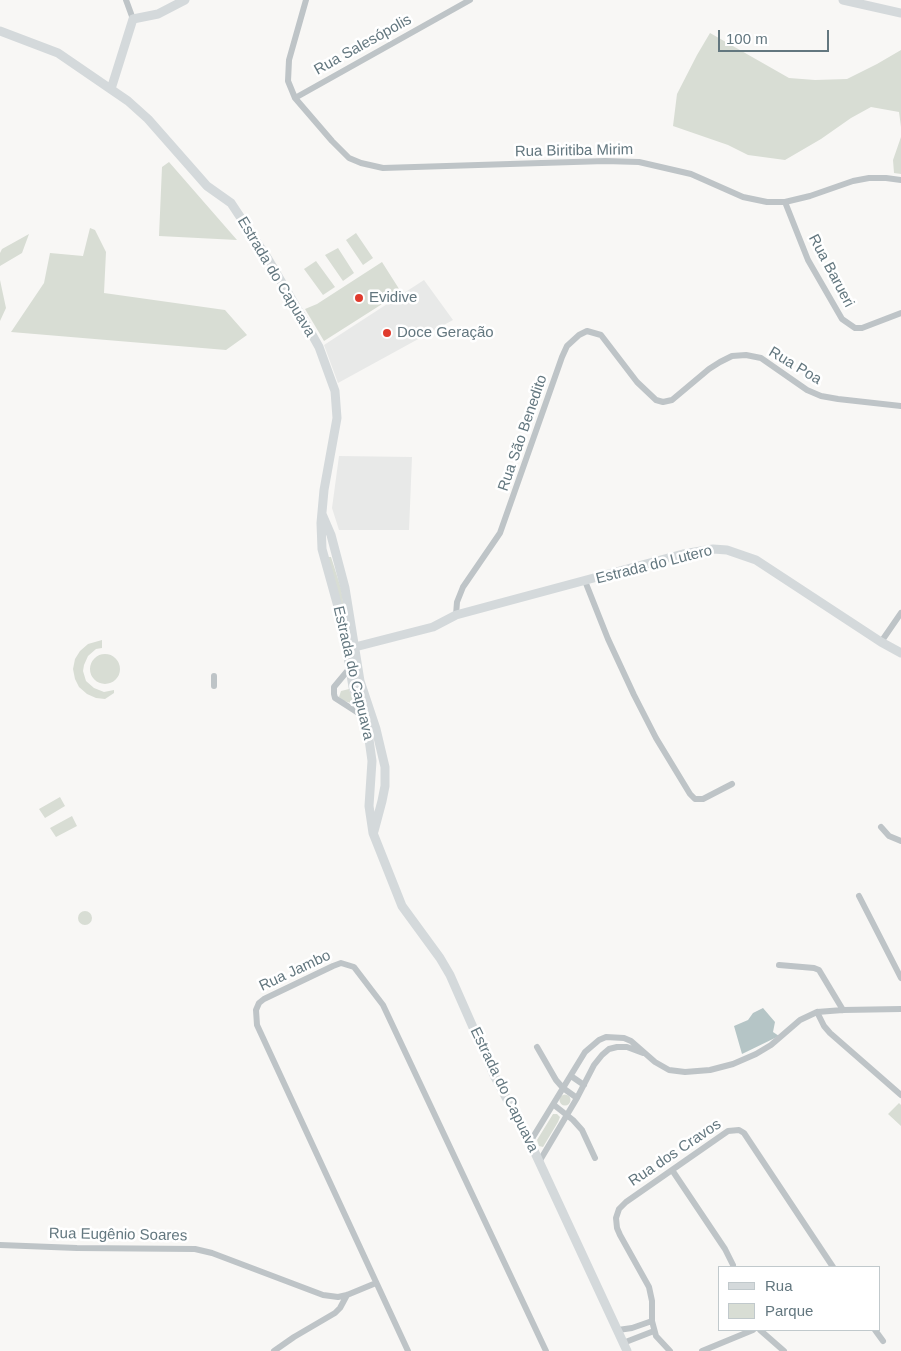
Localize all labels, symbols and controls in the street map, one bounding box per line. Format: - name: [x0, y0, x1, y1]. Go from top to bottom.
- street label: Rua Salesópolis: [311, 11, 415, 79]
- scale bar: [721, 20, 832, 52]
- text: 100 m: [726, 30, 768, 47]
- street label: Rua Biritiba Mirim: [515, 141, 633, 161]
- street label: Estrada do Capuava: [233, 214, 319, 340]
- street label: Rua Barueri: [804, 231, 858, 311]
- place label: Evidive: [369, 289, 417, 307]
- marker: Evidive: [353, 292, 365, 304]
- place label: Doce Geração: [397, 324, 494, 342]
- marker: Doce Geração: [381, 327, 393, 339]
- street label: Rua Poa: [765, 343, 825, 389]
- street label: Rua São Benedito: [495, 373, 551, 493]
- street label: Estrada do Lutero: [594, 542, 714, 588]
- street label: Estrada do Capuava: [329, 604, 377, 742]
- street label: Rua Jambo: [256, 947, 334, 995]
- street label: Estrada do Capuava: [466, 1025, 542, 1155]
- street label: Rua dos Cravos: [625, 1115, 725, 1191]
- street label: Rua Eugênio Soares: [49, 1225, 187, 1245]
- legend: [718, 1266, 881, 1331]
- text: Rua: [765, 1277, 793, 1294]
- text: Parque: [765, 1302, 813, 1319]

